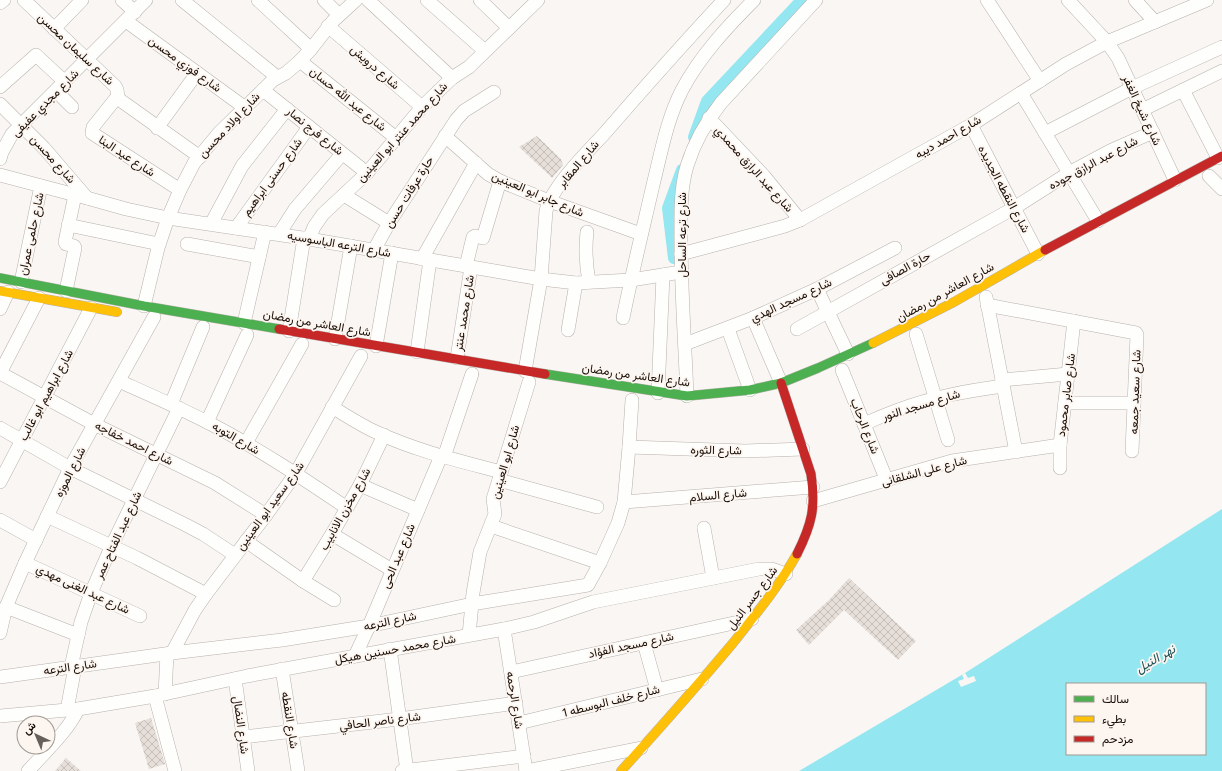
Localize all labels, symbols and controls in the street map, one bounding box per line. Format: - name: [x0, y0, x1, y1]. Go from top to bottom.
- street label: شارع سليمان محسن: [34, 10, 117, 89]
- street label: شارع فوزي محسن: [144, 33, 224, 98]
- street label: شارع درويش: [346, 42, 402, 94]
- street label: شارع عبد الله حسان: [306, 64, 389, 136]
- street label: شارع مجدي عفيفى: [8, 66, 84, 142]
- street label: شارع شيخ الغفر: [1117, 72, 1164, 148]
- street label: شارع محمد عنتر ابو العينين: [354, 79, 452, 186]
- street label: شارع اولاد محسن: [195, 90, 264, 162]
- street label: شارع فرج نصار: [282, 103, 346, 160]
- street label: شارع احمد ديبه: [913, 113, 984, 163]
- street label: شارع عبد الرازق محمدي: [710, 123, 796, 217]
- street label: شارع محسن: [26, 132, 78, 187]
- street label: شارع عيد البنا: [95, 133, 158, 181]
- street label: شارع عبد الرازق جوده: [1046, 134, 1141, 194]
- street label: شارع حسنى ابراهيم: [239, 135, 307, 220]
- street label: شارع المقابر: [554, 138, 603, 193]
- street label: شارع النقطه الجديده: [973, 143, 1033, 236]
- street label: حارة عرفات حسن: [381, 154, 437, 231]
- street label: شارع جابر ابو العينين: [489, 168, 586, 222]
- street label: شارع حلمى عمران: [15, 191, 49, 277]
- street label: شارع ترعه الساحل: [675, 192, 691, 278]
- street label: شارع الترعه الباسوسيه: [286, 228, 392, 262]
- street label: حارة الصافى: [877, 248, 933, 289]
- street label: شارع العاشر من رمضان: [894, 259, 997, 326]
- street label: شارع محمد عنتر: [451, 274, 479, 353]
- street label: شارع مسجد الهدي: [748, 275, 835, 328]
- street label: شارع العاشر من رمضان: [262, 307, 372, 341]
- street label: شارع ابراهيم ابو غالب: [16, 347, 78, 444]
- street label: شارع سعيد جمعه: [1127, 349, 1145, 435]
- street label: شارع صابر محمود: [1054, 353, 1080, 438]
- street label: شارع العاشر من رمضان: [581, 360, 691, 392]
- street label: شارع مسجد النور: [879, 387, 962, 426]
- street label: شارع الرحاب: [846, 396, 882, 457]
- street label: شارع احمد خفاجه: [92, 418, 175, 470]
- street label: شارع التوبه: [209, 419, 262, 459]
- street label: شارع ابو العينين: [488, 423, 524, 501]
- street label: شارع الثوره: [690, 443, 742, 459]
- street label: شارع الموزه: [51, 445, 90, 500]
- street label: شارع على الشلقانى: [880, 453, 969, 491]
- street label: شارع سعيد ابو العينين: [233, 459, 309, 554]
- street label: شارع مخزن الانابيب: [317, 465, 375, 554]
- street label: شارع السلام: [689, 486, 748, 506]
- street label: شارع عبد الفتاح عمر: [91, 489, 146, 583]
- street label: شارع عبد الحى: [378, 522, 420, 591]
- street label: شارع عبد الغنى مهدي: [33, 561, 132, 620]
- street label: شارع جسر النيل: [724, 564, 782, 634]
- street label: شارع الترعه: [362, 609, 418, 635]
- street label: شارع مسجد الفؤاد: [587, 629, 675, 663]
- street label: شارع محمد حسنين هيكل: [333, 631, 457, 669]
- water label: نهر النيل: [1133, 640, 1179, 677]
- street label: شارع الترعه: [42, 656, 98, 680]
- street label: شارع الرحمه: [502, 670, 526, 730]
- street label: شارع خلف البوسطه 1: [561, 682, 662, 722]
- legend: [1066, 683, 1206, 755]
- street label: شارع النقطه: [277, 690, 301, 750]
- text: سالك: [1102, 692, 1129, 706]
- street label: شارع النضال: [228, 695, 252, 755]
- street label: شارع ناصر الحافي: [339, 709, 422, 736]
- text: بطيء: [1102, 712, 1126, 729]
- north arrow: [16, 715, 56, 755]
- text: ش: [20, 719, 39, 737]
- text: مزدحم: [1102, 732, 1133, 747]

